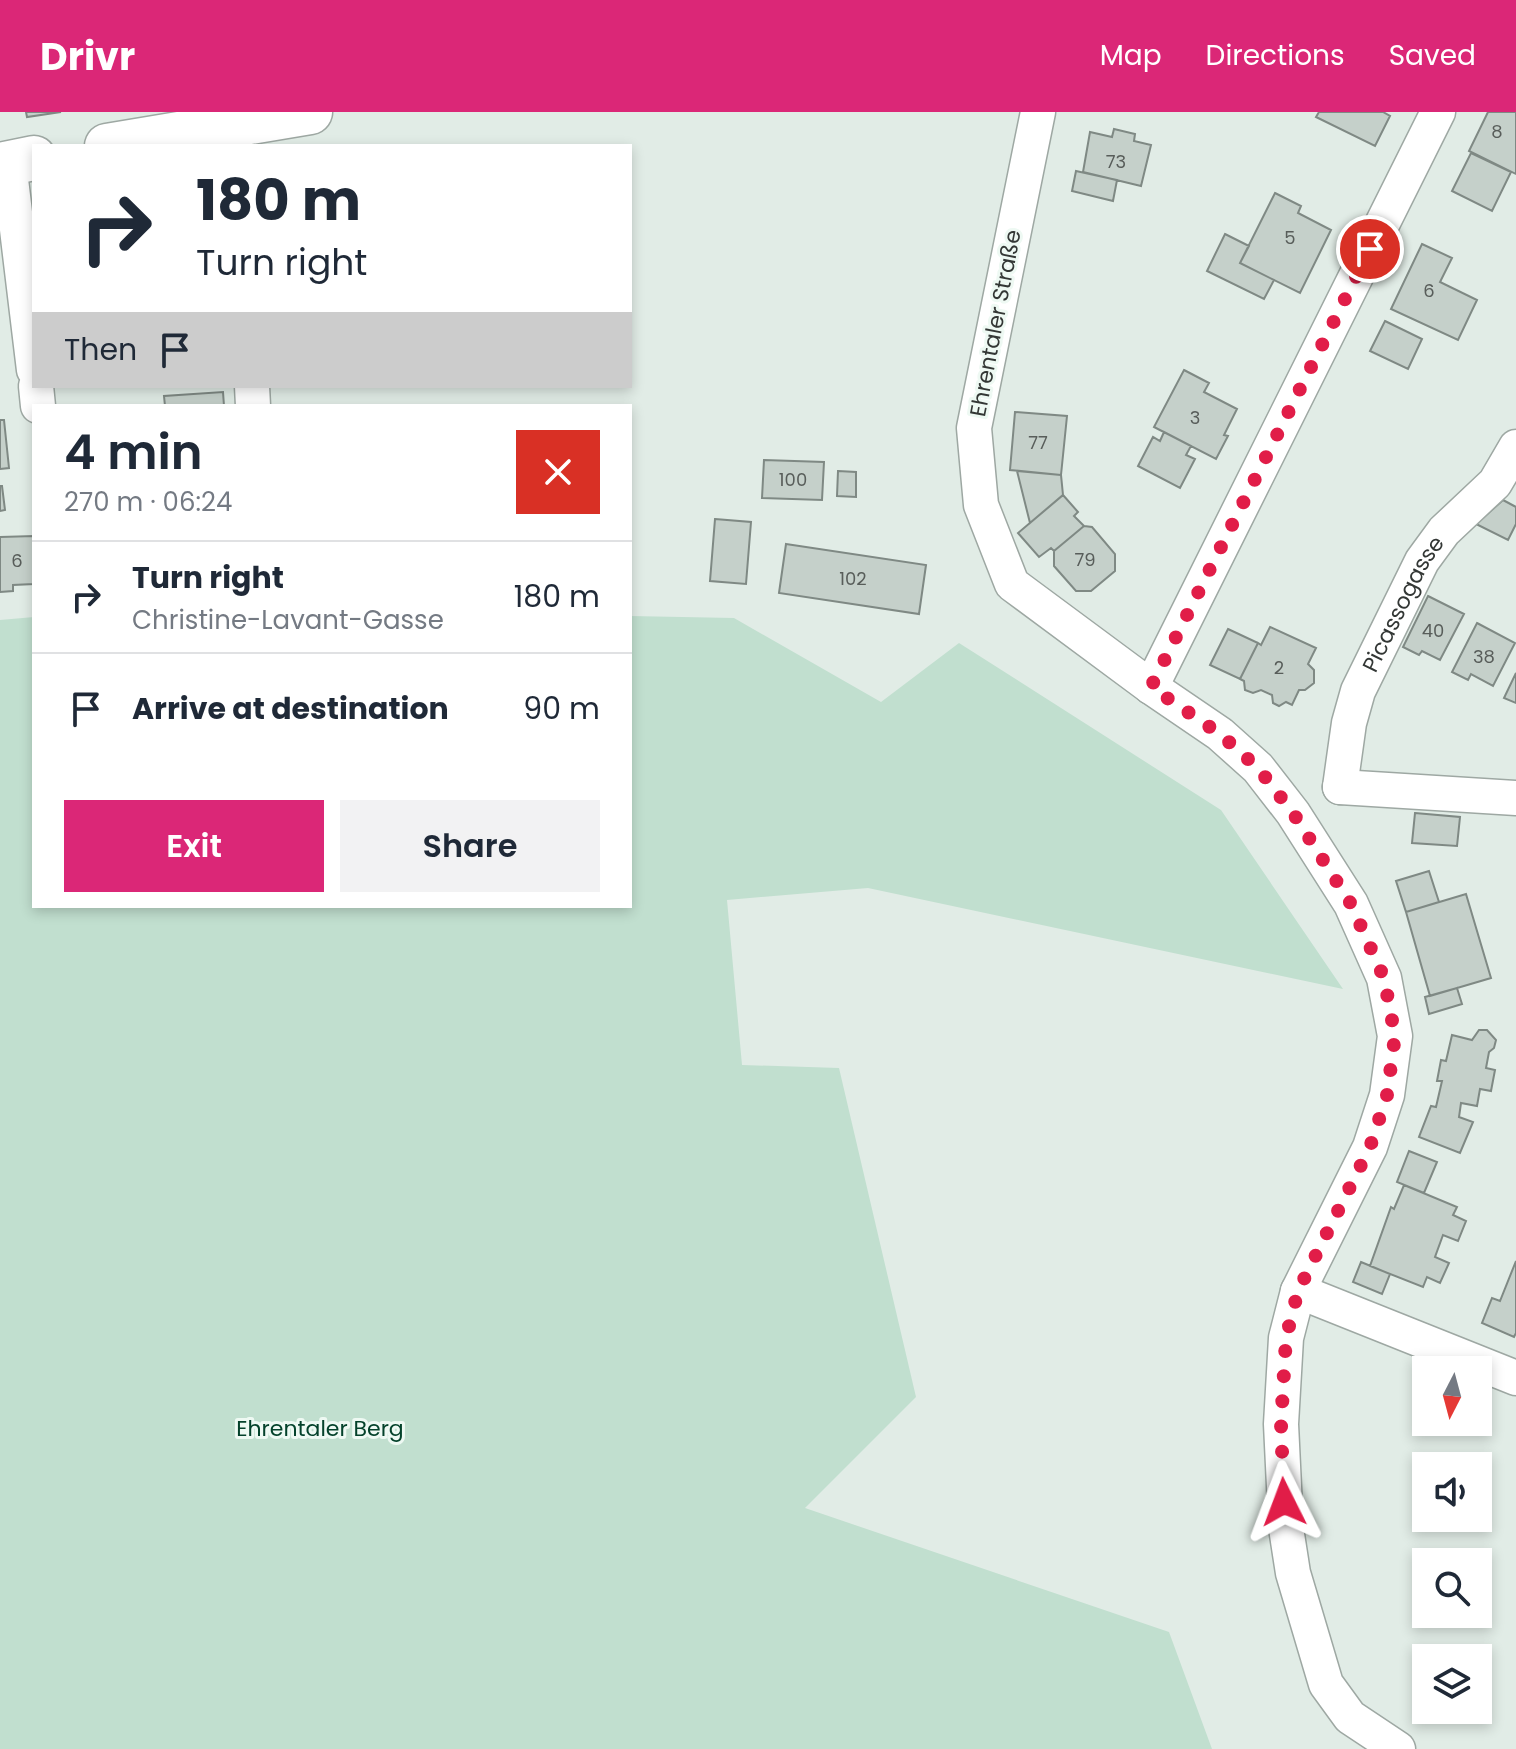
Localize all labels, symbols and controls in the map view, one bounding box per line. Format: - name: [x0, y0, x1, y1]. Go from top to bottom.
- text: Drivr: [40, 30, 135, 83]
- text: Map: [1100, 36, 1162, 75]
- text: Directions: [1206, 36, 1345, 75]
- text: Saved: [1389, 36, 1476, 75]
- house number: 8: [1491, 119, 1503, 144]
- house number: 73: [1106, 149, 1126, 174]
- text: 180 m: [196, 161, 361, 240]
- icon: right: [64, 176, 168, 280]
- pin: [1336, 215, 1404, 283]
- house number: 5: [1284, 225, 1296, 250]
- street label: Ehrentaler Straße: [962, 227, 1029, 419]
- icon: arrive: [1348, 227, 1392, 271]
- text: Turn right: [196, 237, 367, 288]
- house number: 6: [1423, 278, 1435, 303]
- text: Then: [64, 328, 137, 371]
- icon: arrive: [153, 328, 197, 372]
- house number: 3: [1190, 405, 1200, 430]
- text: 4 min: [64, 419, 203, 486]
- button: close: [516, 430, 600, 514]
- house number: 77: [1028, 430, 1048, 455]
- house number: 100: [779, 467, 807, 492]
- text: 270 m · 06:24: [64, 484, 232, 520]
- street label: Picassogasse: [1355, 529, 1452, 677]
- house number: 79: [1074, 547, 1096, 572]
- house number: 6: [11, 548, 23, 573]
- text: Turn right: [132, 556, 284, 599]
- house number: 102: [839, 566, 867, 591]
- icon: right: [64, 575, 108, 619]
- text: 180 m: [514, 575, 600, 618]
- text: Christine-Lavant-Gasse: [132, 602, 444, 638]
- house number: 40: [1422, 618, 1444, 643]
- house number: 38: [1473, 644, 1495, 669]
- house number: 2: [1274, 655, 1284, 680]
- icon: arrive: [64, 687, 108, 731]
- text: Arrive at destination: [132, 687, 449, 730]
- text: 90 m: [523, 687, 600, 730]
- button: Exit: [64, 800, 324, 892]
- button: Share: [340, 800, 600, 892]
- north arrow: [1412, 1356, 1492, 1436]
- map controls: [1412, 1356, 1492, 1724]
- park label: Ehrentaler Berg: [236, 1413, 404, 1444]
- button: sound: [1412, 1452, 1492, 1532]
- position arrow: [1242, 1460, 1326, 1544]
- button: search: [1412, 1548, 1492, 1628]
- button: layers: [1412, 1644, 1492, 1724]

